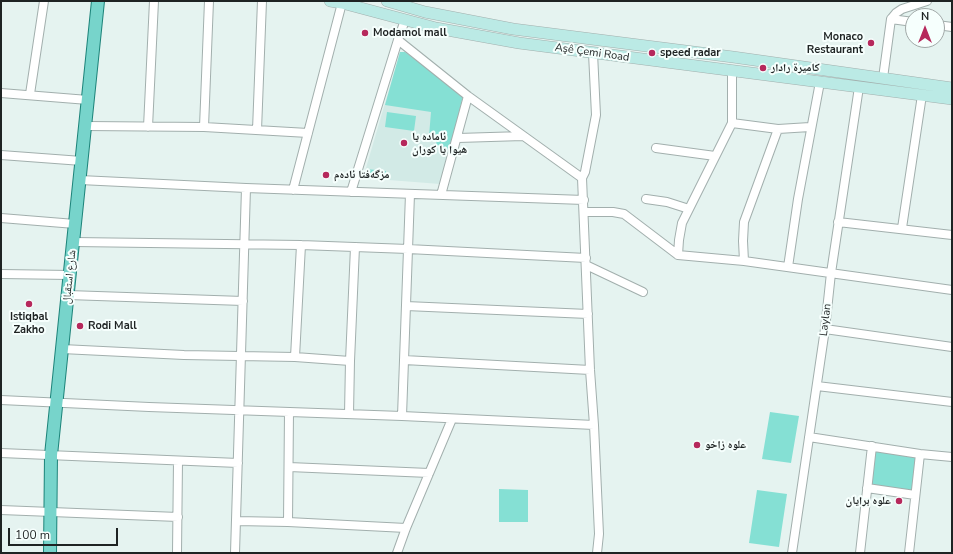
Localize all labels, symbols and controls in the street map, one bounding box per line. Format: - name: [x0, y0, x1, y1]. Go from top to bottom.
- north arrow: [905, 8, 945, 48]
- text: N: [921, 9, 929, 24]
- place label: Modamol mall: [373, 26, 447, 40]
- marker: Modamol mall: [360, 28, 370, 38]
- place label: Monaco Restaurant: [807, 30, 863, 56]
- marker: Monaco Restaurant: [866, 38, 876, 48]
- street label: Aşê Çemi Road: [554, 41, 630, 65]
- place label: speed radar: [660, 46, 721, 60]
- marker: speed radar: [647, 48, 657, 58]
- place label: كاميرة رادار: [771, 61, 820, 75]
- marker: كاميرة رادار: [758, 63, 768, 73]
- place label: ئاماده یا هیوا یا کوران: [412, 130, 467, 156]
- marker: ئاماده یا هیوا یا کوران: [399, 138, 409, 148]
- place label: مزگەفتا ئادەم: [334, 168, 390, 182]
- marker: مزگەفتا ئادەم: [321, 170, 331, 180]
- street label: شارع استقبال: [61, 249, 79, 305]
- marker: Istiqbal Zakho: [24, 299, 34, 309]
- street label: Laylan: [817, 303, 835, 337]
- place label: Istiqbal Zakho: [10, 310, 48, 336]
- place label: Rodi Mall: [88, 319, 137, 333]
- marker: Rodi Mall: [75, 321, 85, 331]
- place label: علوه زاخو: [705, 438, 746, 452]
- marker: علوه زاخو: [692, 440, 702, 450]
- place label: علوه برايان: [846, 494, 891, 508]
- marker: علوه برايان: [894, 496, 904, 506]
- scale bar: [10, 520, 120, 546]
- text: 100 m: [15, 527, 50, 543]

